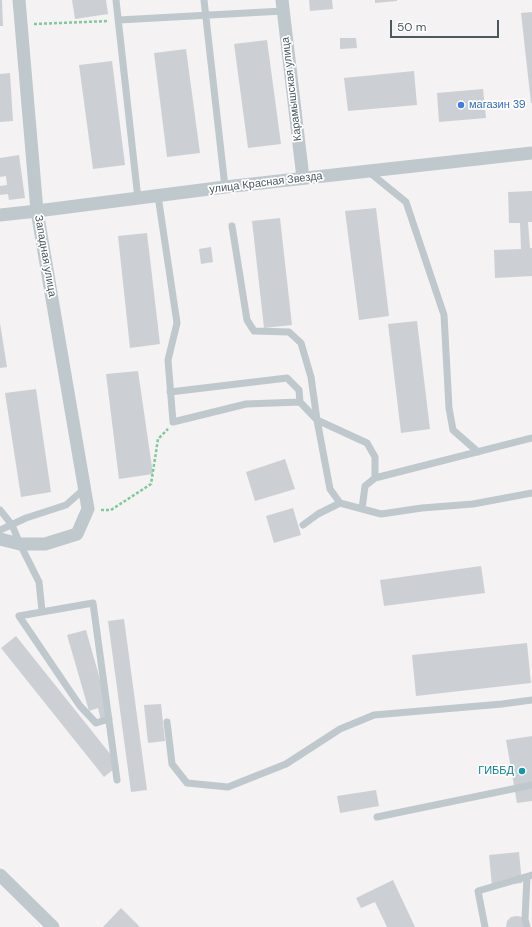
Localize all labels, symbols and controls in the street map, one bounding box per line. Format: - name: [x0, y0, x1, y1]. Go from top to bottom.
- scale bar: [392, 12, 501, 38]
- text: 50 m: [397, 19, 426, 35]
- street label: Карамышская улица: [279, 36, 305, 142]
- place label: магазин 39: [469, 98, 526, 112]
- marker: магазин 39: [456, 100, 466, 110]
- street label: улица Красная Звезда: [209, 170, 323, 196]
- street label: Западная улица: [31, 214, 59, 298]
- place label: ГИББД: [478, 764, 514, 778]
- marker: ГИББД: [517, 766, 527, 776]

